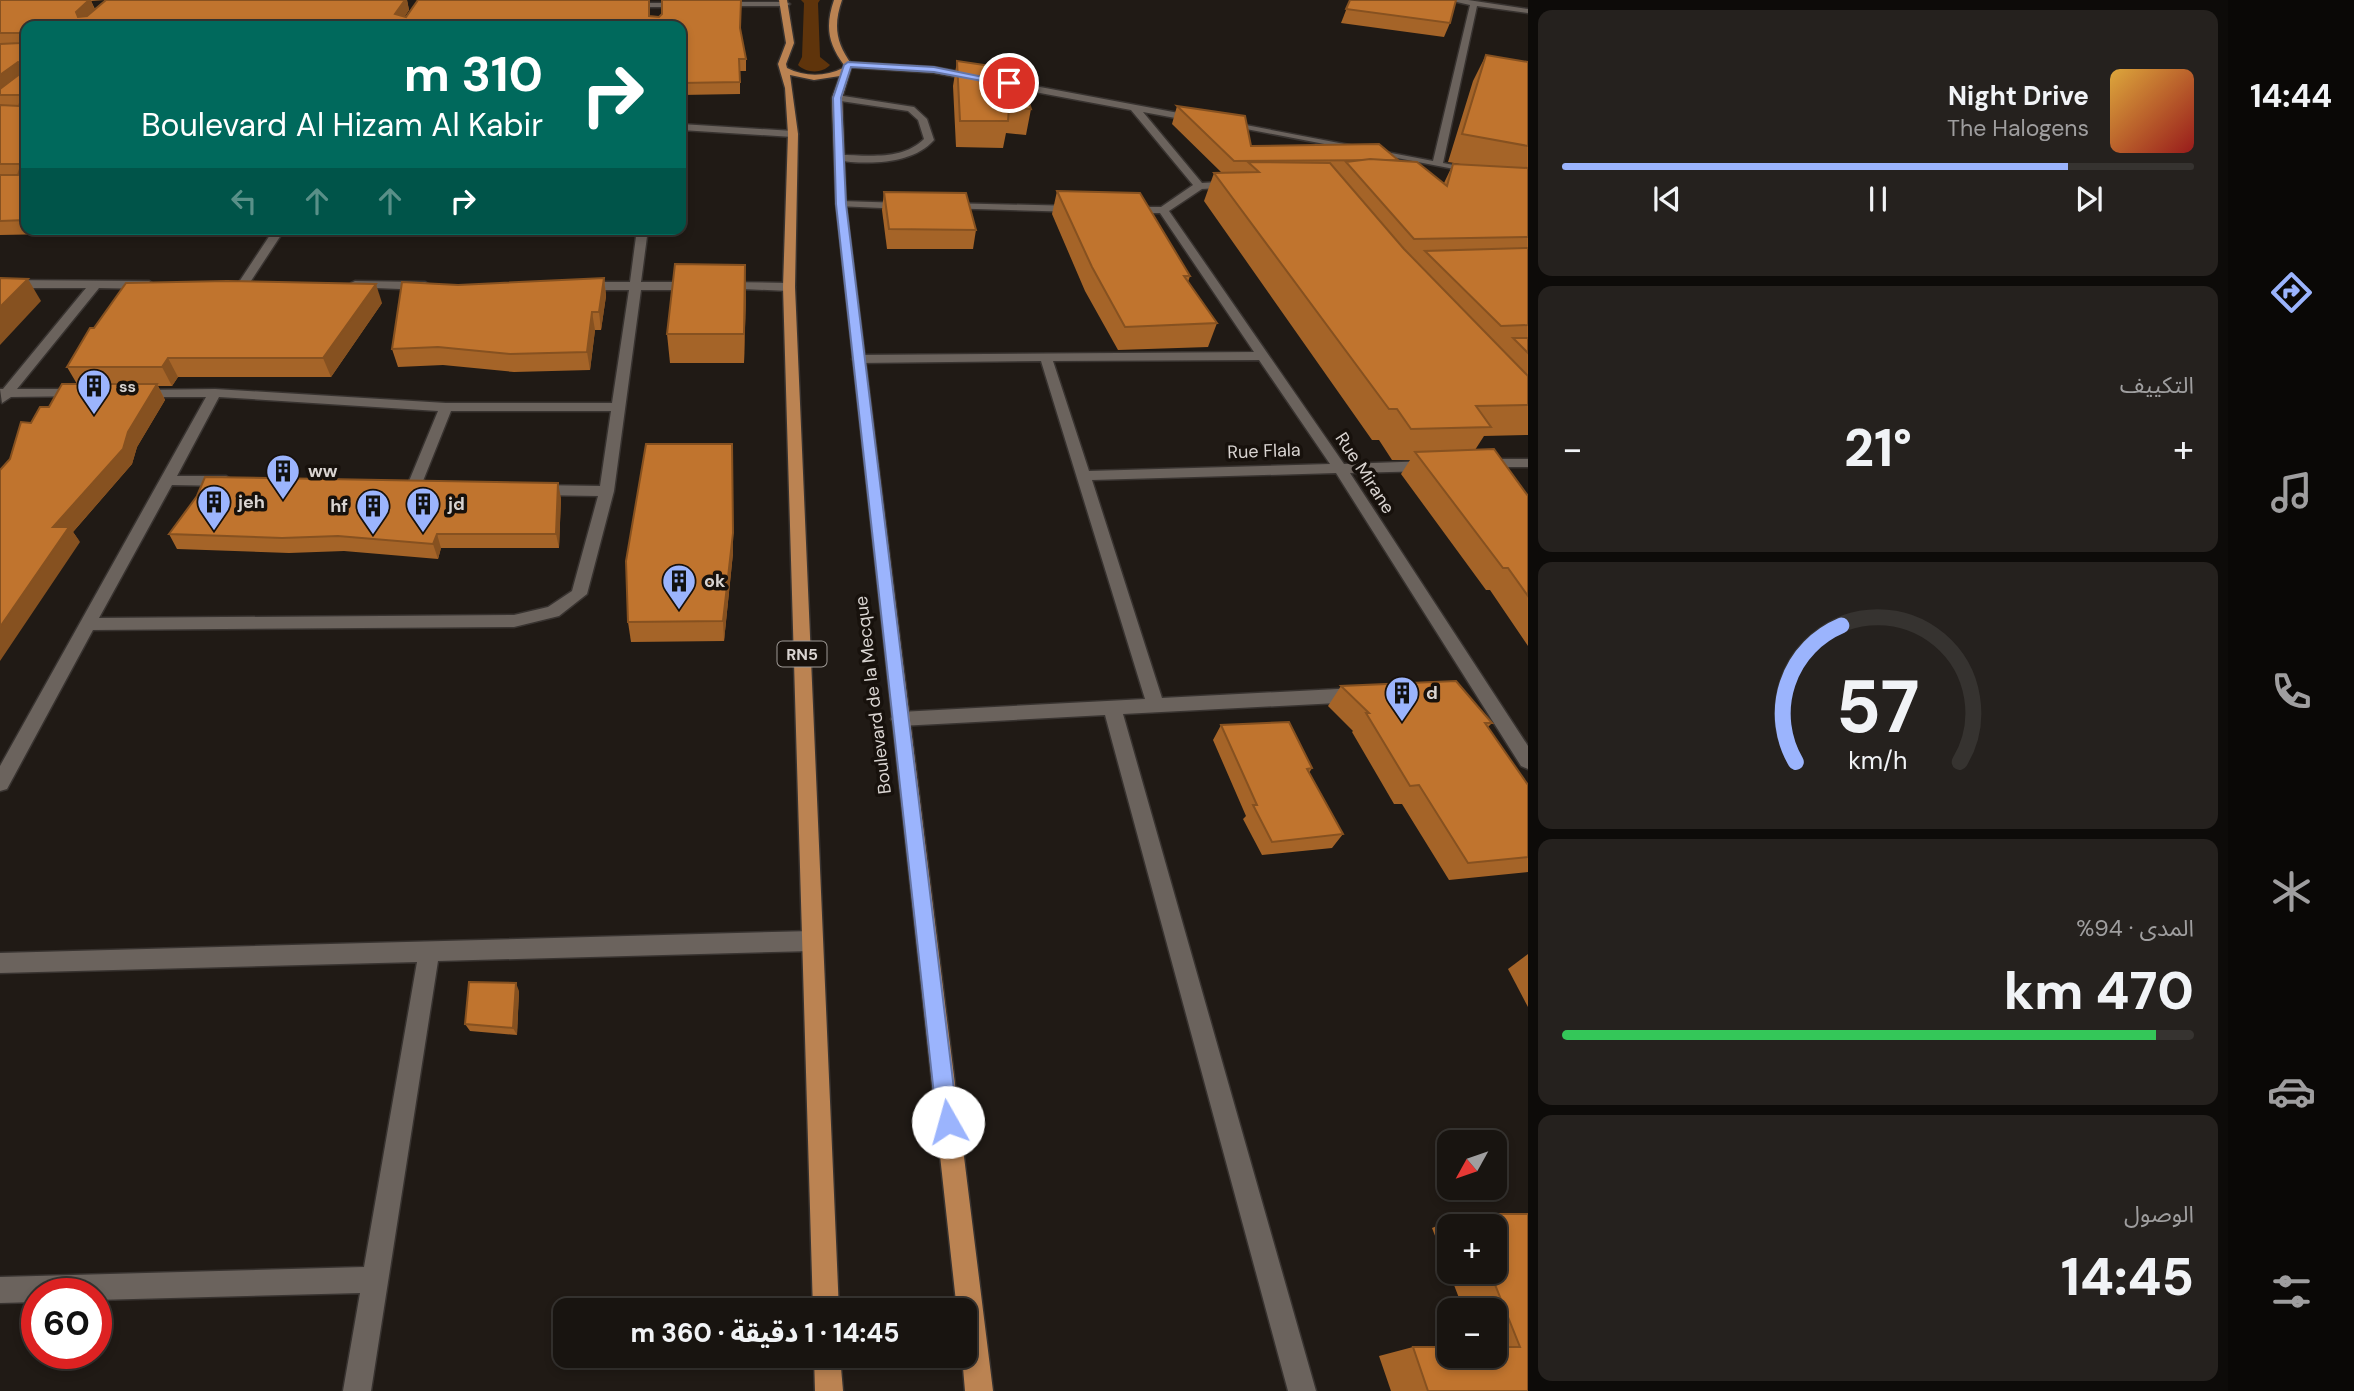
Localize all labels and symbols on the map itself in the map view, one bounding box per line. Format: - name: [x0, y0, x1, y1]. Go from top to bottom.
- pin: [979, 53, 1039, 113]
- building icon: ss: [75, 367, 113, 416]
- place label: ss: [119, 376, 136, 397]
- street label: Rue Mirane: [1330, 428, 1400, 518]
- street label: Rue Flala: [1227, 438, 1301, 464]
- building icon: ww: [264, 452, 302, 501]
- place label: ww: [308, 459, 338, 483]
- building icon: jeh: [195, 483, 233, 532]
- building icon: jd: [404, 485, 442, 534]
- building icon: hf: [354, 487, 392, 536]
- place label: jeh: [237, 490, 265, 514]
- place label: jd: [447, 492, 465, 516]
- place label: hf: [330, 494, 348, 518]
- building icon: ok: [660, 562, 698, 611]
- place label: ok: [704, 569, 726, 593]
- street label: Boulevard de la Mecque: [849, 595, 897, 795]
- road number: RN5: [778, 642, 826, 666]
- building icon: d: [1383, 674, 1421, 723]
- place label: d: [1426, 681, 1438, 705]
- position arrow: [911, 1085, 985, 1159]
- north arrow: [1437, 1130, 1507, 1200]
- speed limit sign: 60: [21, 1278, 112, 1369]

